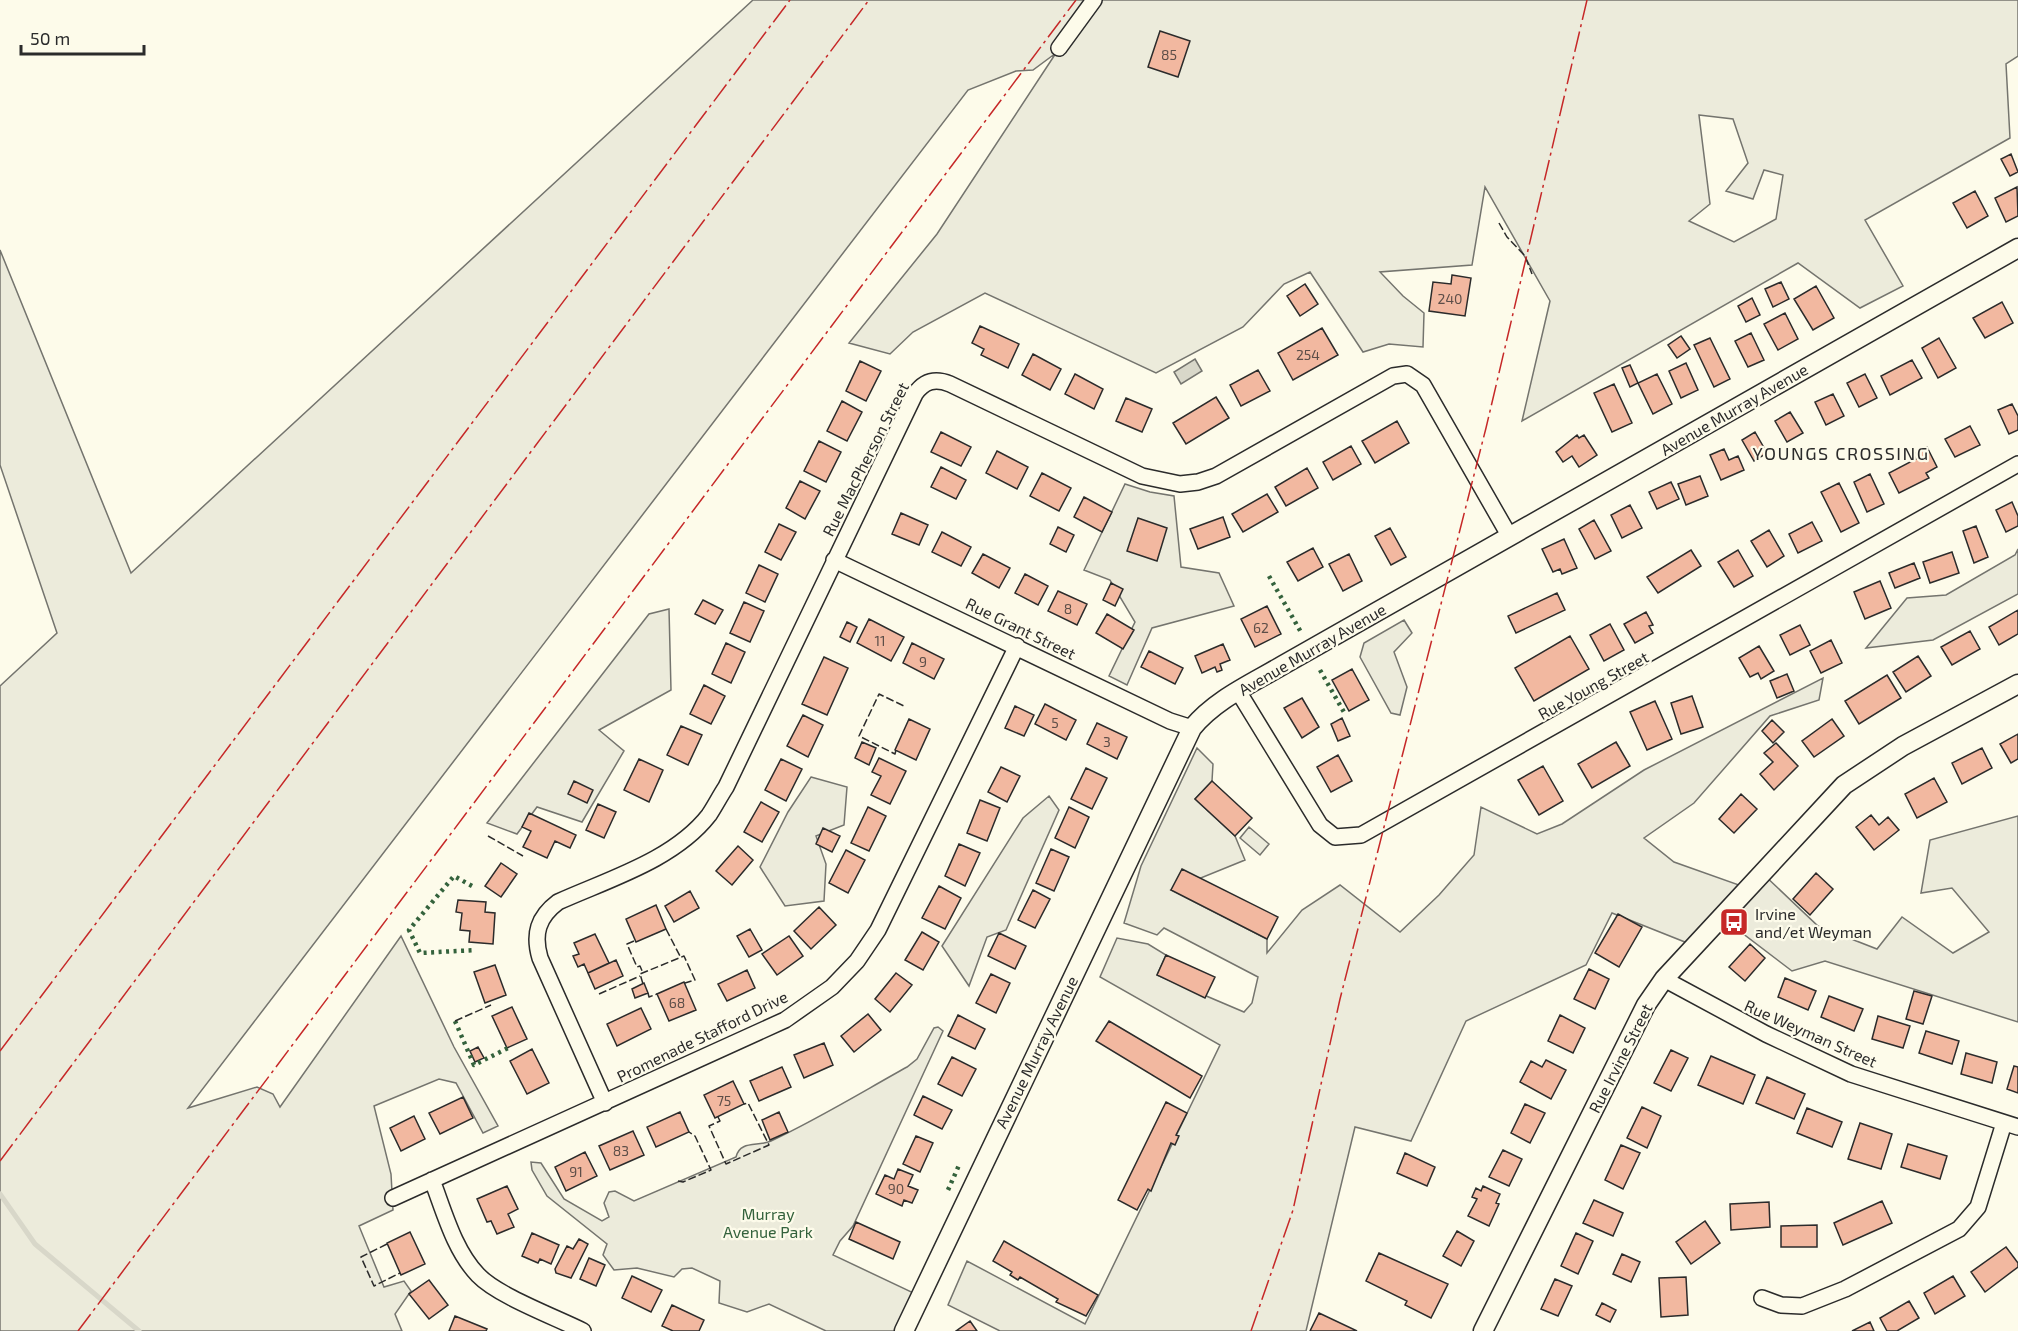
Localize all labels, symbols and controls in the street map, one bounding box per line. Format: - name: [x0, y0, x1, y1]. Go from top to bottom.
- scale bar: [21, 18, 144, 56]
- text: 50 m: [30, 27, 70, 49]
- house number: 85: [1161, 46, 1177, 63]
- house number: 240: [1438, 290, 1462, 307]
- house number: 254: [1296, 346, 1320, 363]
- street label: Avenue Murray Avenue: [1657, 359, 1811, 459]
- street label: Rue MacPherson Street: [818, 379, 912, 539]
- district label: YOUNGS CROSSING: [1753, 442, 1929, 464]
- street label: Rue Grant Street: [963, 593, 1079, 663]
- street label: Avenue Murray Avenue: [1235, 599, 1389, 699]
- house number: 8: [1064, 600, 1072, 617]
- house number: 62: [1253, 619, 1269, 636]
- house number: 11: [874, 632, 886, 649]
- street label: Rue Young Street: [1534, 647, 1652, 723]
- house number: 9: [919, 653, 927, 670]
- house number: 5: [1051, 714, 1059, 731]
- house number: 3: [1103, 733, 1111, 750]
- place label: Irvine and/et Weyman: [1755, 904, 1872, 941]
- bus stop icon: Irvine and/et Weyman: [1718, 906, 1750, 938]
- street label: Avenue Murray Avenue: [991, 973, 1081, 1131]
- street label: Promenade Stafford Drive: [613, 986, 791, 1086]
- house number: 68: [669, 994, 685, 1011]
- street label: Rue Weyman Street: [1742, 995, 1880, 1071]
- street label: Rue Irvine Street: [1584, 1000, 1656, 1116]
- house number: 75: [717, 1092, 731, 1109]
- house number: 83: [613, 1142, 629, 1159]
- house number: 91: [569, 1163, 583, 1180]
- house number: 90: [888, 1180, 904, 1197]
- park label: Murray Avenue Park: [723, 1204, 813, 1241]

